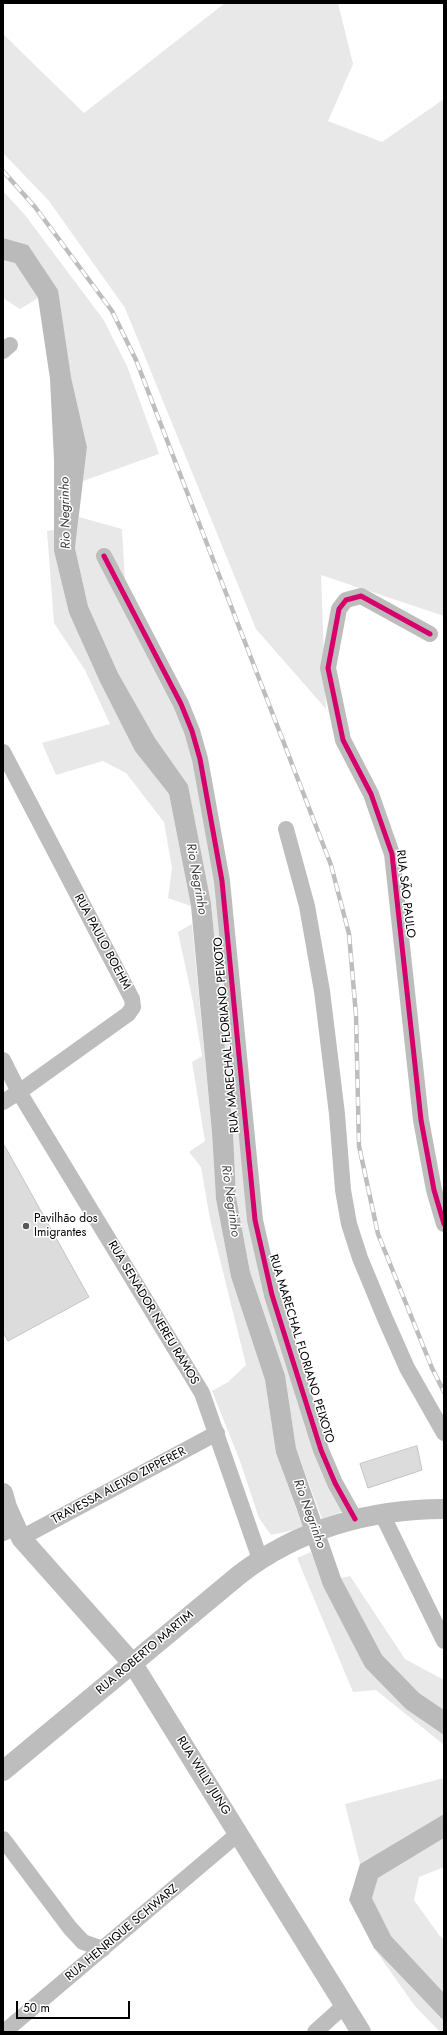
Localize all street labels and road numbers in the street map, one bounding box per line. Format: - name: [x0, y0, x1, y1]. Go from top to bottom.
- street label: RUA SÃO PAULO: [392, 849, 418, 939]
- street label: RUA PAULO BOEHM: [71, 892, 133, 992]
- street label: RUA MARECHAL FLORIANO PEIXOTO: [211, 936, 243, 1134]
- street label: RUA SENADOR NEREU RAMOS: [104, 1239, 202, 1387]
- street label: RUA MARECHAL FLORIANO PEIXOTO: [265, 1253, 337, 1445]
- street label: TRAVESSA ALEIXO ZIPPERER: [50, 1445, 188, 1527]
- street label: RUA ROBERTO MARTIM: [93, 1608, 197, 1698]
- street label: RUA WILLY JUNG: [173, 1734, 233, 1818]
- street label: RUA HENRIQUE SCHWARZ: [63, 1882, 181, 1984]

